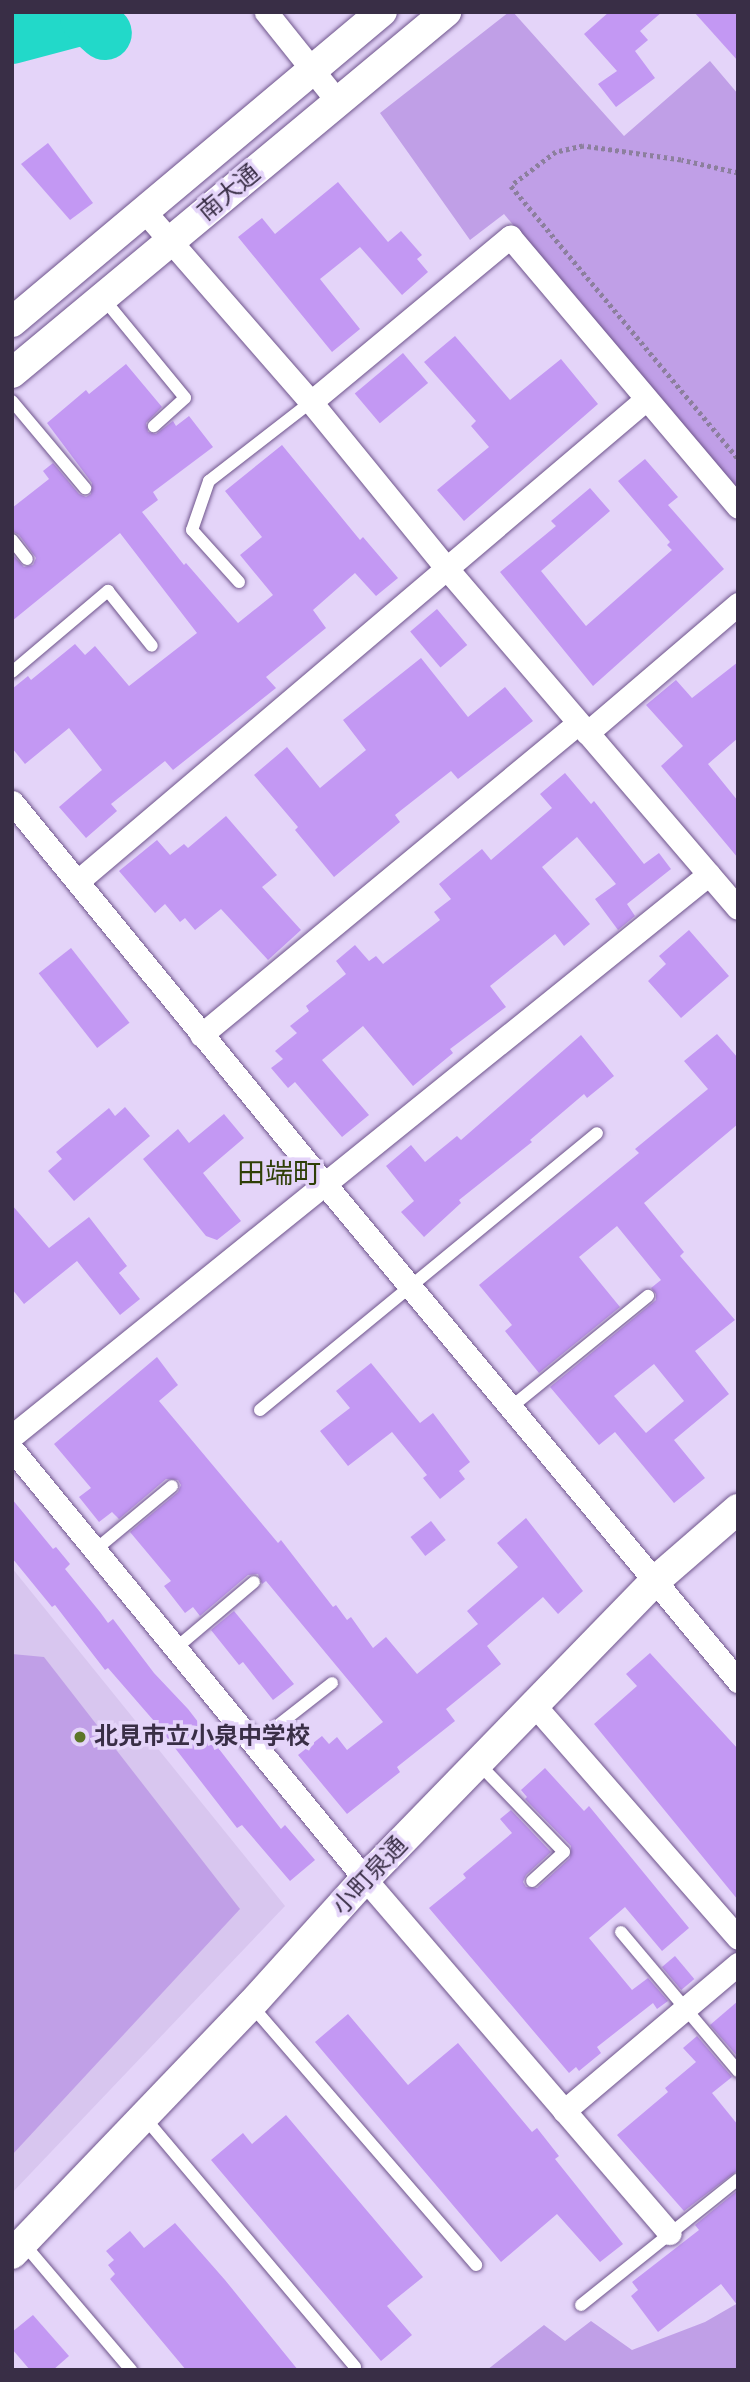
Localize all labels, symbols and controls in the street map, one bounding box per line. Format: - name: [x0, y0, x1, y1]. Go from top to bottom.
- street label: 南大通: [192, 159, 266, 227]
- district label: 田端町: [237, 1157, 321, 1191]
- place label: 北見市立小泉中学校: [94, 1723, 310, 1751]
- marker: 北見市立小泉中学校: [72, 1729, 88, 1745]
- street label: 小町泉通: [327, 1831, 413, 1921]

